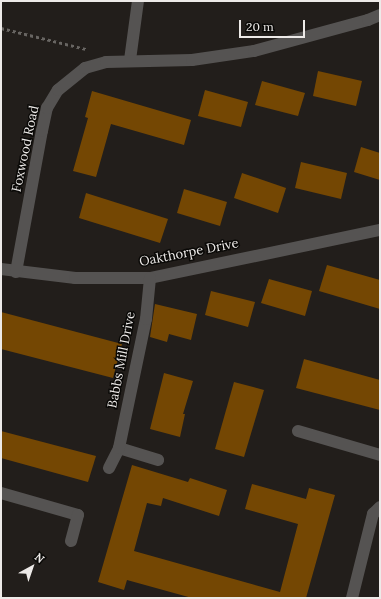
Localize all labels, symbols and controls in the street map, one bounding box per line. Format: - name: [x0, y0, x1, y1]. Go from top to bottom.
- scale bar: [241, 12, 307, 38]
- text: 20 m: [246, 19, 274, 34]
- street label: Foxwood Road: [9, 104, 43, 194]
- street label: Oakthorpe Drive: [138, 236, 240, 270]
- street label: Babbs Mill Drive: [105, 310, 139, 410]
- north arrow: [12, 547, 52, 587]
- text: N: [32, 550, 47, 566]

